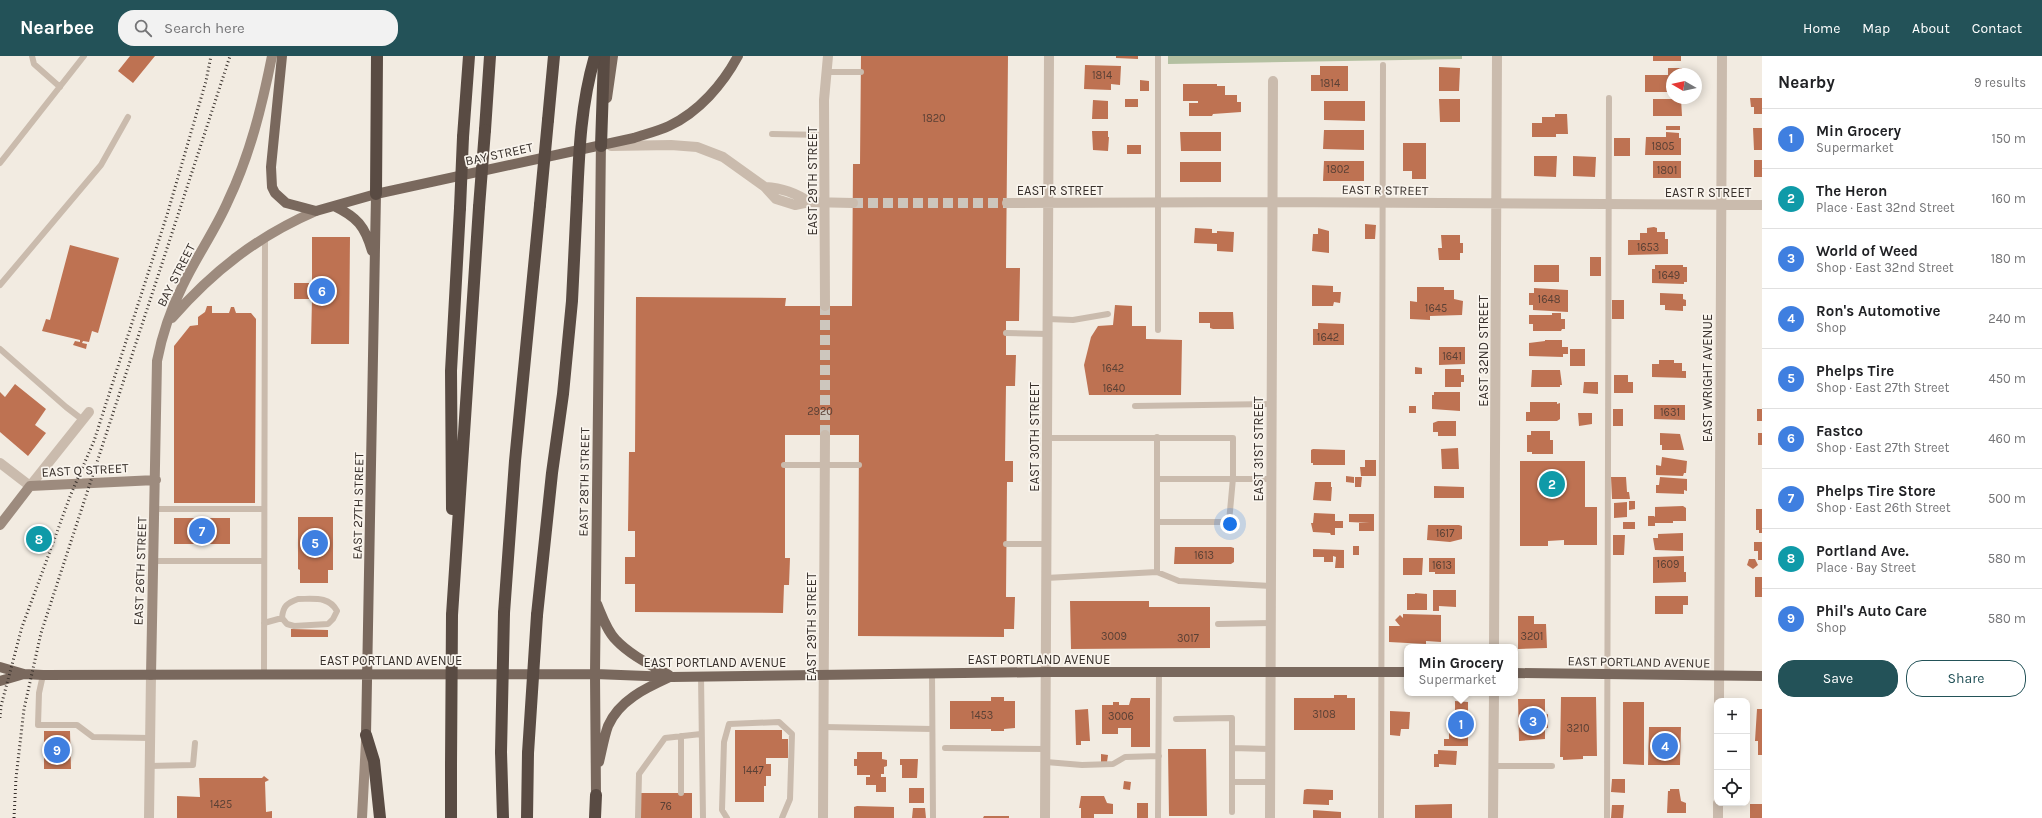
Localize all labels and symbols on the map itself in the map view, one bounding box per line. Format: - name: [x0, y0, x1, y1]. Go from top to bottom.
- north arrow: [1666, 68, 1702, 104]
- house number: 1814: [1092, 69, 1112, 82]
- house number: 1814: [1320, 77, 1340, 90]
- house number: 1820: [922, 112, 946, 125]
- street label: EAST 29TH STREET: [805, 126, 820, 236]
- street label: BAY STREET: [464, 139, 535, 168]
- house number: 1805: [1651, 140, 1675, 153]
- house number: 1802: [1326, 163, 1350, 176]
- house number: 1801: [1657, 164, 1677, 177]
- street label: EAST R STREET: [1342, 182, 1429, 198]
- street label: EAST R STREET: [1017, 183, 1104, 198]
- street label: EAST R STREET: [1665, 185, 1752, 200]
- street label: BAY STREET: [154, 240, 199, 309]
- house number: 1653: [1637, 241, 1659, 254]
- house number: 1649: [1658, 269, 1680, 282]
- pin: 6: [309, 276, 335, 306]
- house number: 1648: [1538, 293, 1561, 306]
- street label: EAST 32ND STREET: [1476, 295, 1491, 407]
- house number: 1645: [1425, 302, 1447, 315]
- street label: EAST WRIGHT AVENUE: [1700, 314, 1715, 442]
- house number: 1642: [1317, 331, 1339, 344]
- house number: 1641: [1442, 350, 1462, 363]
- house number: 1642: [1102, 362, 1124, 375]
- street label: EAST 30TH STREET: [1027, 382, 1042, 492]
- house number: 1640: [1103, 382, 1125, 395]
- street label: EAST 31ST STREET: [1251, 396, 1266, 502]
- house number: 2920: [807, 405, 833, 418]
- house number: 1631: [1660, 406, 1680, 419]
- street label: EAST 28TH STREET: [576, 427, 592, 537]
- street label: EAST 27TH STREET: [350, 452, 366, 560]
- street label: EAST Q STREET: [41, 460, 129, 480]
- pin: 2: [1539, 469, 1565, 499]
- your location: [1220, 514, 1240, 534]
- street label: EAST 26TH STREET: [131, 516, 149, 626]
- pin: 7: [189, 516, 215, 546]
- pin: 8: [26, 524, 52, 554]
- house number: 1617: [1436, 527, 1454, 540]
- pin: 5: [302, 528, 328, 558]
- house number: 1613: [1194, 549, 1214, 562]
- house number: 1609: [1657, 558, 1679, 571]
- house number: 1613: [1432, 559, 1452, 572]
- street label: EAST 29TH STREET: [804, 572, 819, 682]
- house number: 3009: [1101, 630, 1127, 643]
- house number: 3201: [1520, 630, 1544, 643]
- house number: 3017: [1177, 632, 1199, 645]
- street label: EAST PORTLAND AVENUE: [968, 652, 1110, 667]
- street label: EAST PORTLAND AVENUE: [320, 653, 462, 668]
- street label: EAST PORTLAND AVENUE: [1567, 653, 1711, 671]
- street label: EAST PORTLAND AVENUE: [644, 655, 786, 670]
- pin: 3: [1520, 706, 1546, 736]
- house number: 3108: [1312, 708, 1336, 721]
- house number: 1453: [971, 709, 993, 722]
- pin: 1: [1448, 709, 1474, 739]
- house number: 3006: [1108, 710, 1134, 723]
- house number: 3210: [1566, 722, 1590, 735]
- pin: 4: [1652, 731, 1678, 761]
- pin: 9: [44, 735, 70, 765]
- house number: 1447: [742, 764, 764, 777]
- house number: 1425: [210, 798, 232, 811]
- house number: 76: [660, 800, 672, 813]

